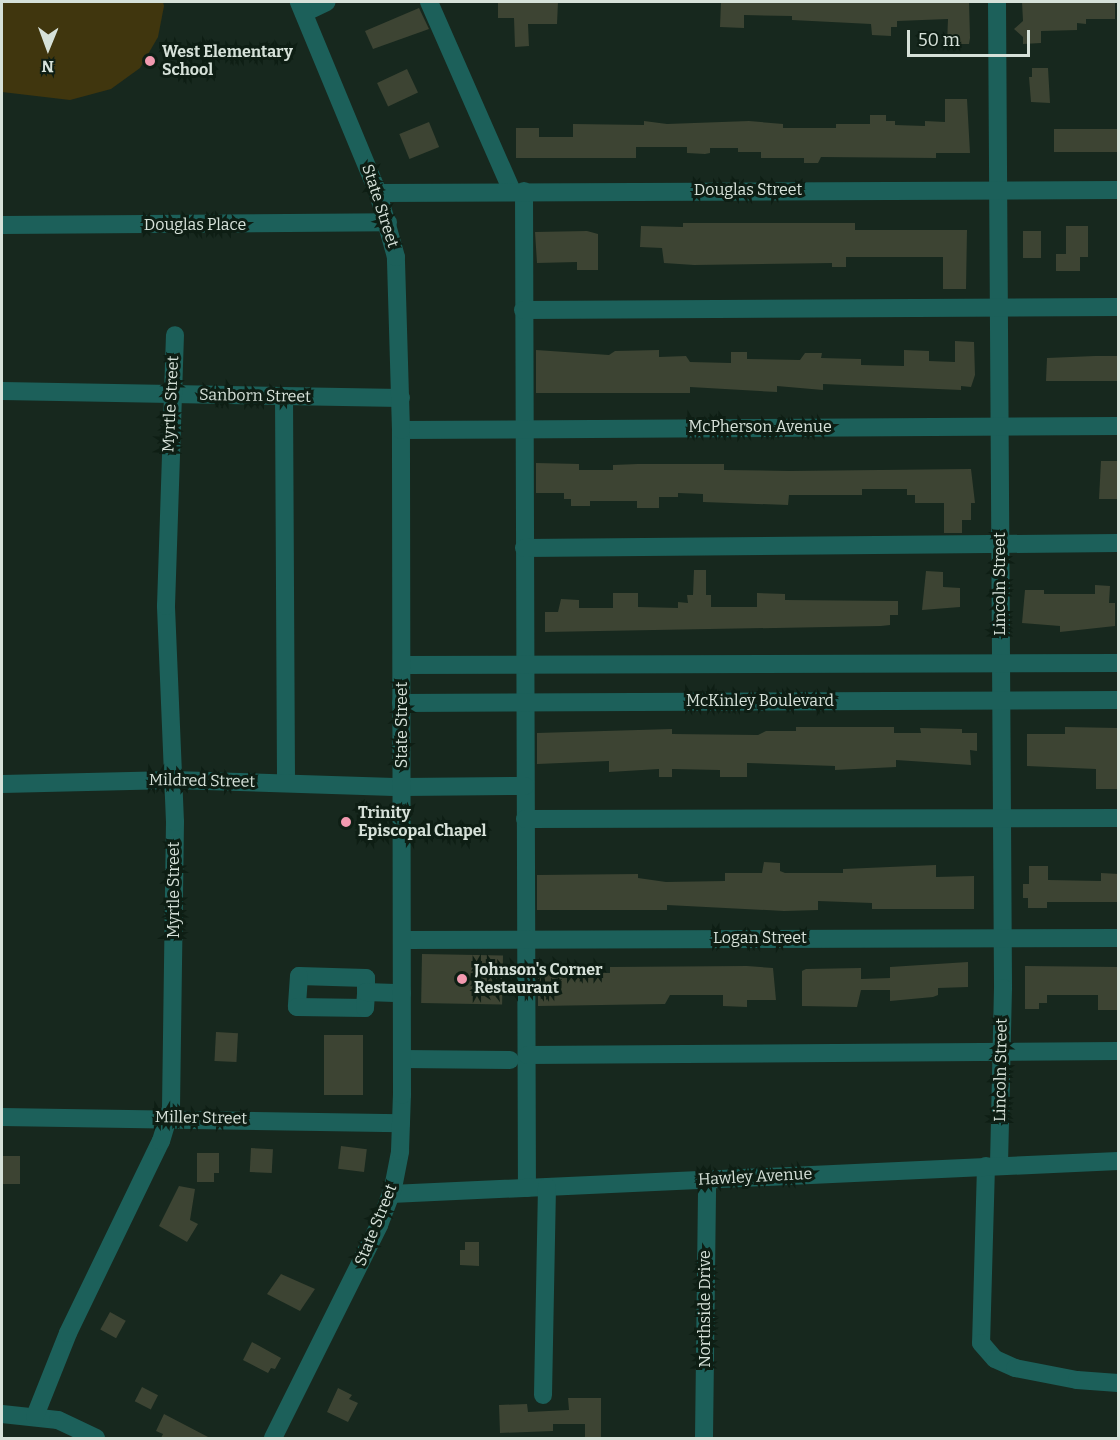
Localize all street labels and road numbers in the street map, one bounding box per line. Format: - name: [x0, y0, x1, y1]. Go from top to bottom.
- street label: State Street: [358, 162, 402, 250]
- street label: Douglas Street: [694, 180, 802, 200]
- street label: Douglas Place: [144, 215, 246, 235]
- street label: Myrtle Street: [159, 355, 183, 453]
- street label: Sanborn Street: [199, 385, 311, 407]
- street label: McPherson Avenue: [688, 417, 832, 437]
- street label: Lincoln Street: [990, 532, 1010, 636]
- street label: State Street: [392, 682, 412, 768]
- street label: McKinley Boulevard: [686, 691, 834, 711]
- street label: Mildred Street: [149, 770, 255, 792]
- street label: Myrtle Street: [164, 842, 184, 938]
- street label: Logan Street: [713, 928, 807, 948]
- street label: Lincoln Street: [990, 1018, 1012, 1122]
- street label: Miller Street: [155, 1108, 247, 1128]
- street label: Hawley Avenue: [697, 1164, 813, 1190]
- street label: State Street: [351, 1181, 401, 1269]
- street label: Northside Drive: [695, 1250, 715, 1368]

